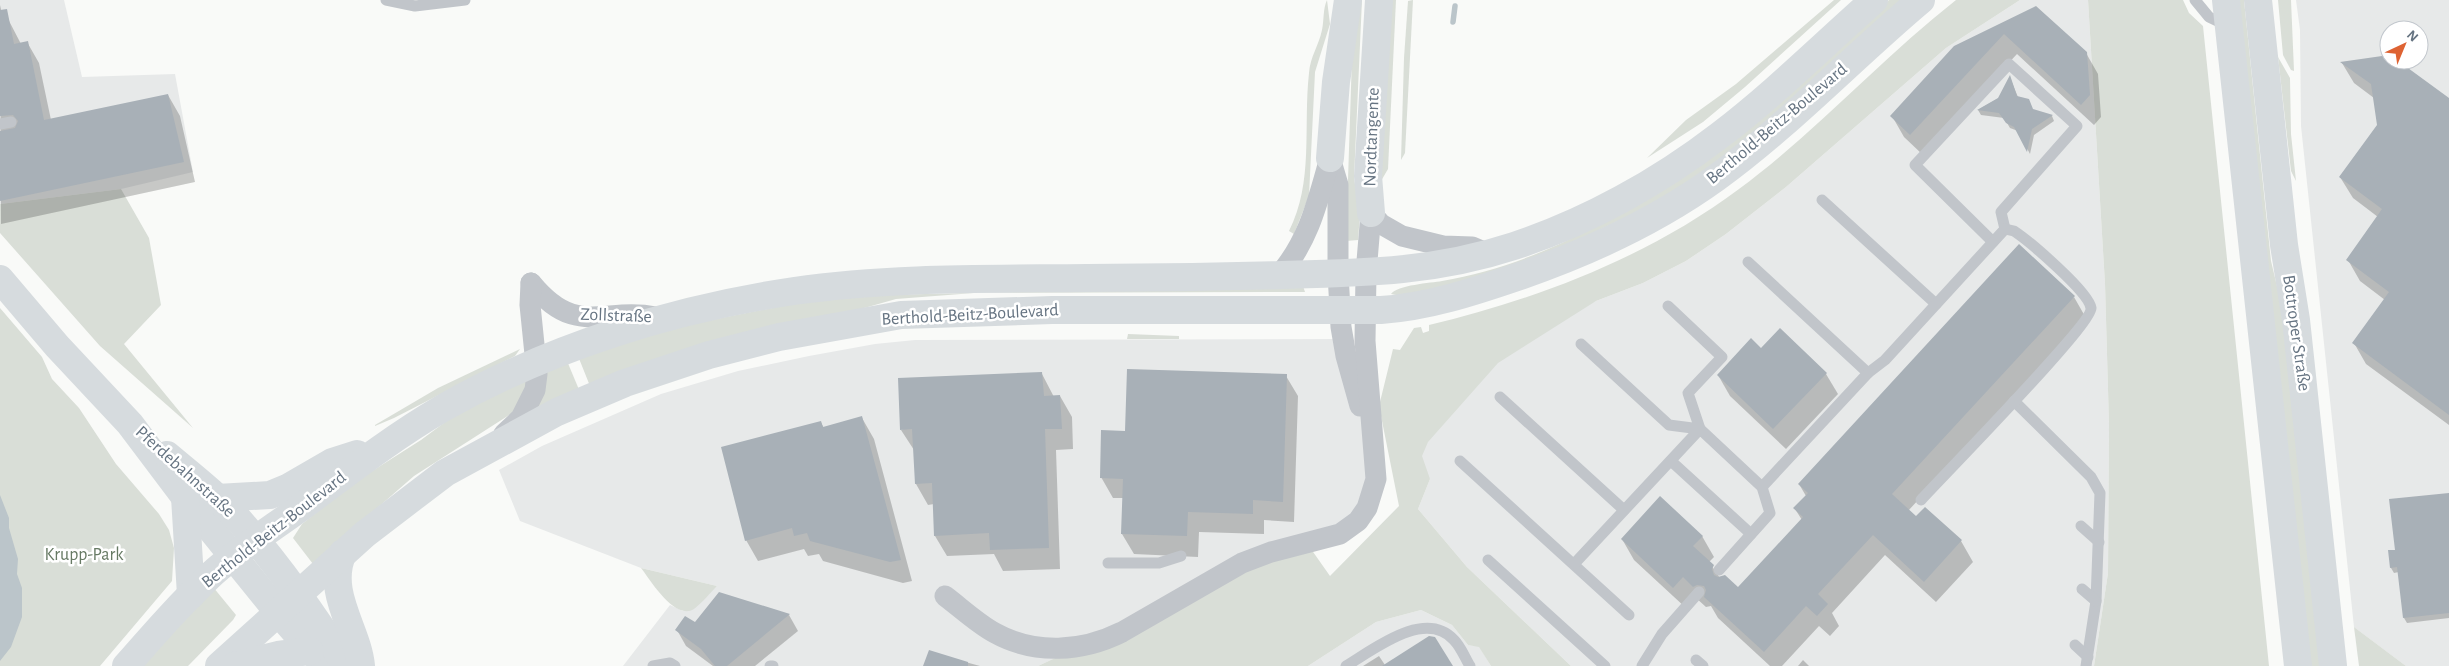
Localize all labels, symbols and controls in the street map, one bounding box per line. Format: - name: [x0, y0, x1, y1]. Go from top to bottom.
- north arrow: [2379, 20, 2429, 70]
- text: N: [2404, 28, 2421, 45]
- street label: Berthold-Beitz-Boulevard: [1703, 60, 1851, 188]
- street label: Nordtangente: [1361, 87, 1383, 187]
- street label: Bottroper Straße: [2279, 274, 2313, 392]
- street label: Berthold-Beitz-Boulevard: [881, 301, 1059, 329]
- street label: Zollstraße: [580, 306, 652, 326]
- street label: Pferdebahnstraße: [132, 423, 238, 521]
- street label: Berthold-Beitz-Boulevard: [199, 468, 349, 592]
- park label: Krupp-Park: [44, 546, 124, 564]

